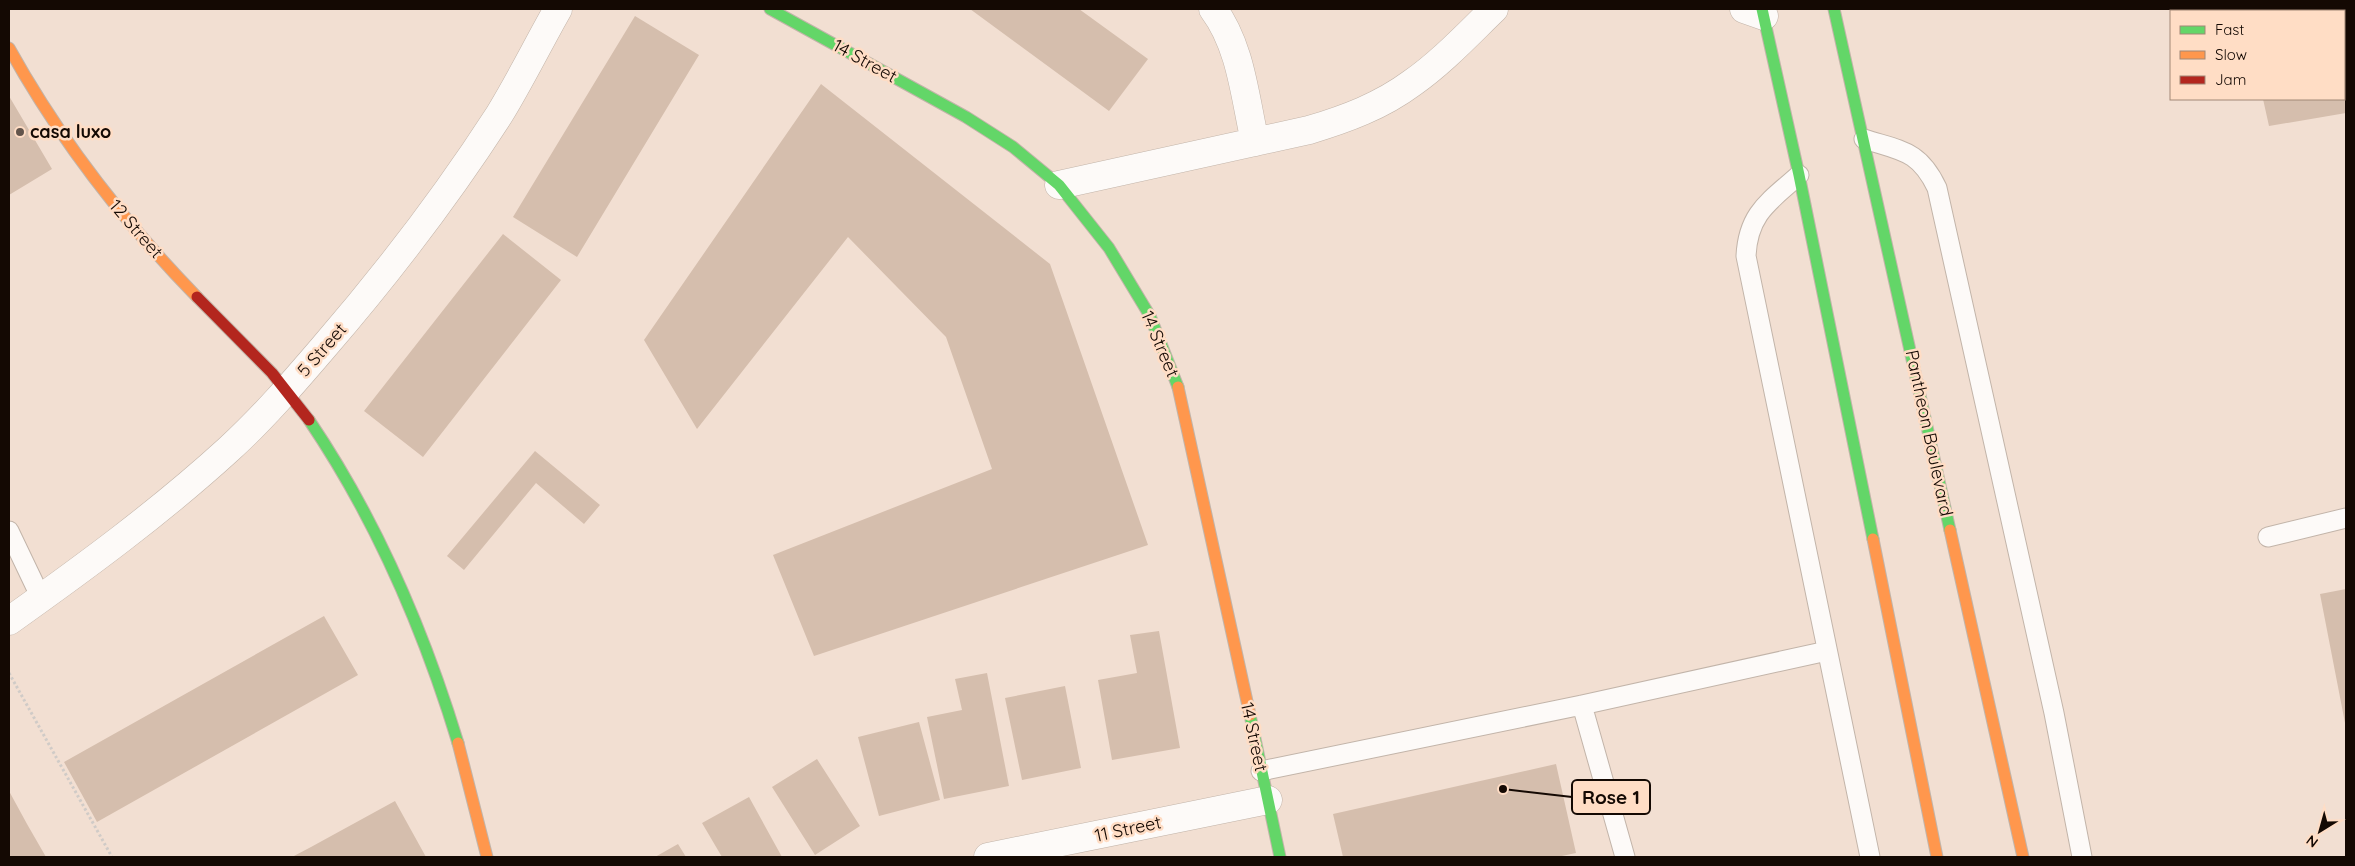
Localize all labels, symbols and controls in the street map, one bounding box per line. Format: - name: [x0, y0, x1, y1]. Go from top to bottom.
- legend: [2170, 10, 2345, 100]
- text: Fast: [2215, 20, 2244, 39]
- street label: 14 Street: [829, 34, 901, 88]
- text: Slow: [2215, 45, 2247, 64]
- text: Jam: [2215, 70, 2246, 89]
- place label: casa luxo: [30, 120, 111, 143]
- marker: casa luxo: [14, 126, 26, 138]
- street label: 12 Street: [104, 194, 168, 263]
- street label: 14 Street: [1136, 307, 1185, 381]
- street label: 5 Street: [292, 318, 351, 381]
- street label: Pantheon Boulevard: [1901, 348, 1958, 518]
- street label: 14 Street: [1236, 700, 1273, 774]
- callout: Rose 1: [1572, 780, 1650, 814]
- text: Rose 1: [1582, 785, 1640, 809]
- north arrow: [2295, 806, 2345, 856]
- street label: 11 Street: [1093, 810, 1163, 847]
- text: N: [2303, 831, 2322, 852]

